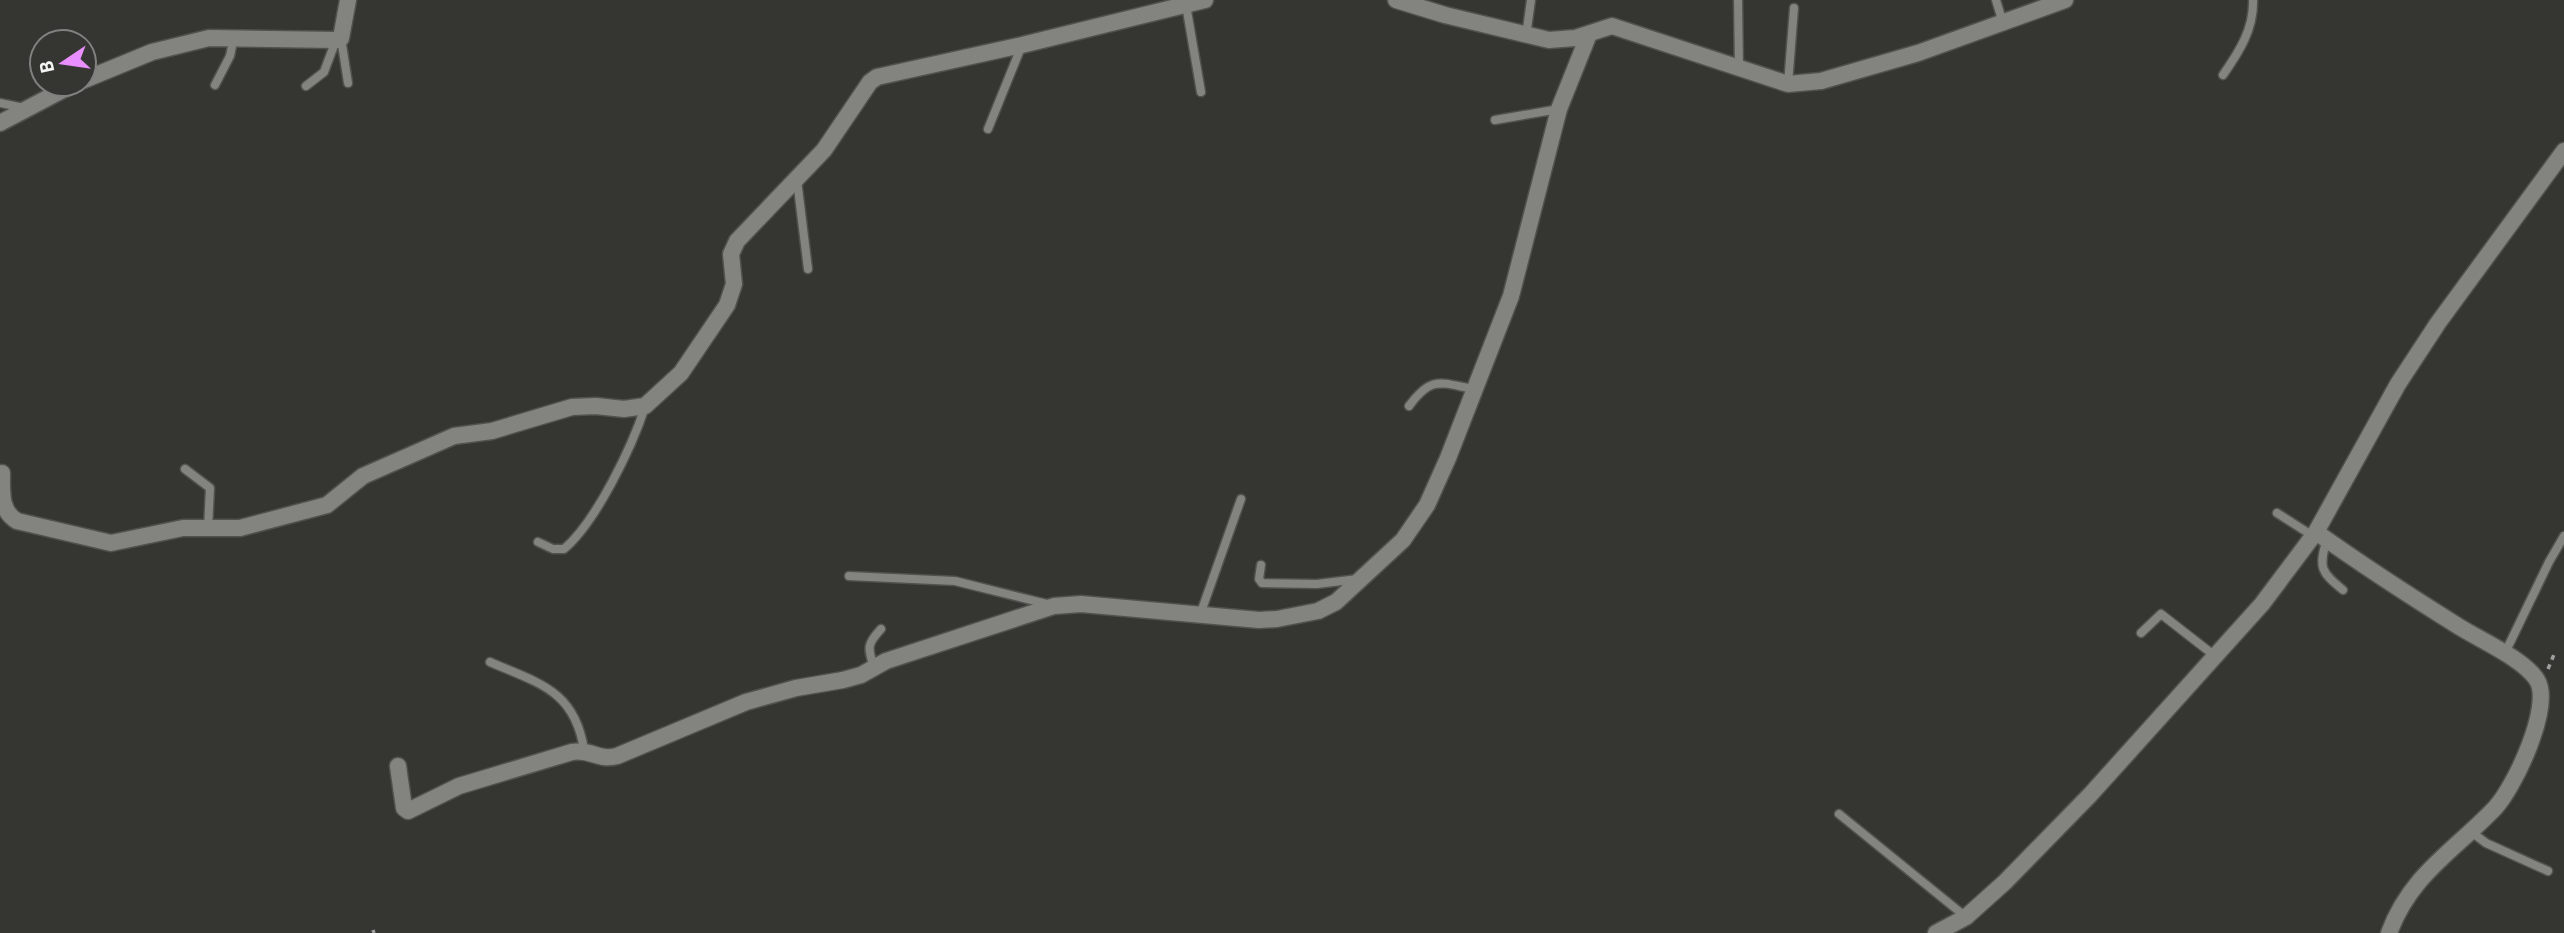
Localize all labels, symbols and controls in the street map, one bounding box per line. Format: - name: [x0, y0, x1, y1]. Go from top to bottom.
- north arrow: [28, 28, 98, 98]
- text: B: [33, 59, 58, 75]

